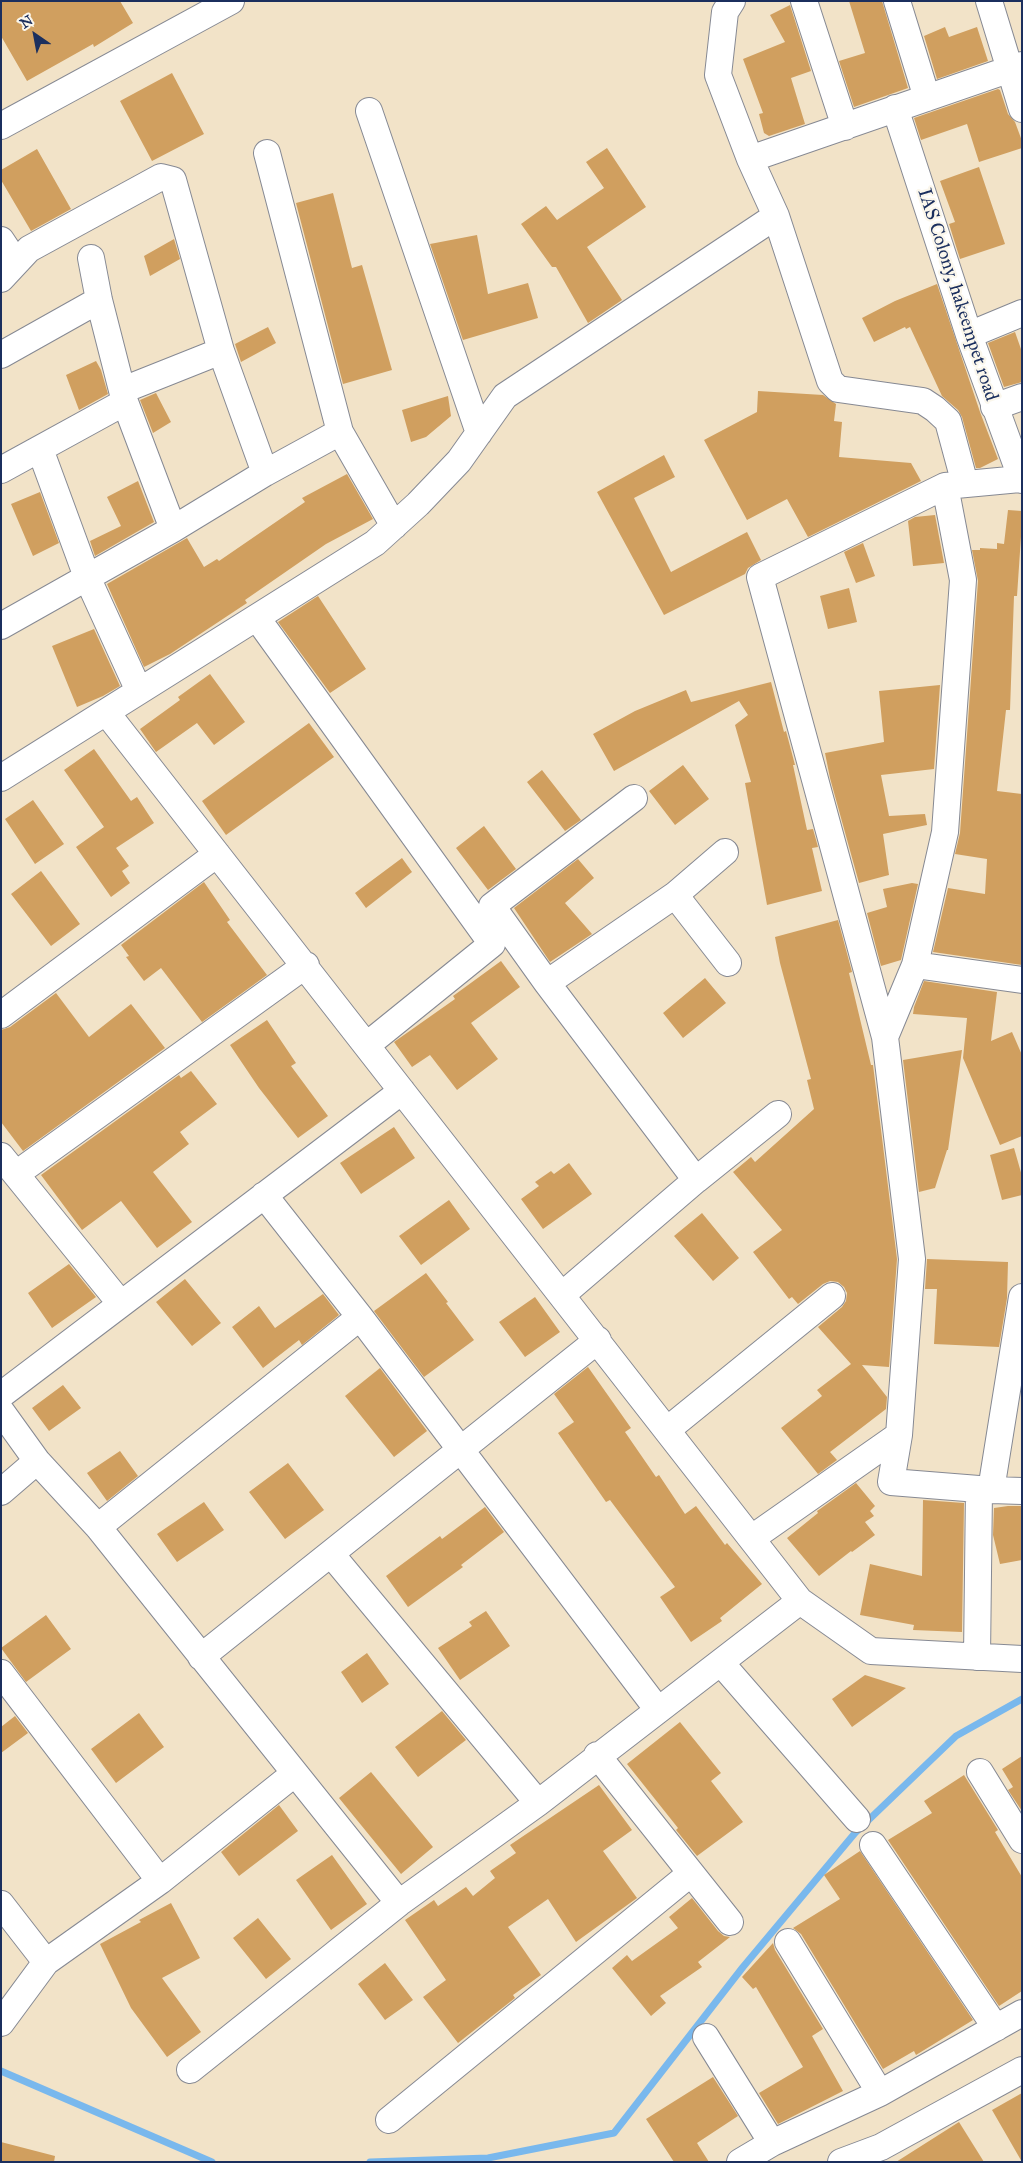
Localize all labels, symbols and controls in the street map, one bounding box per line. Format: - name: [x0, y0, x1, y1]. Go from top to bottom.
- north arrow: [10, 10, 60, 60]
- text: N: [17, 12, 36, 32]
- street label: IAS Colony, hakeempet road: [912, 186, 1002, 404]

